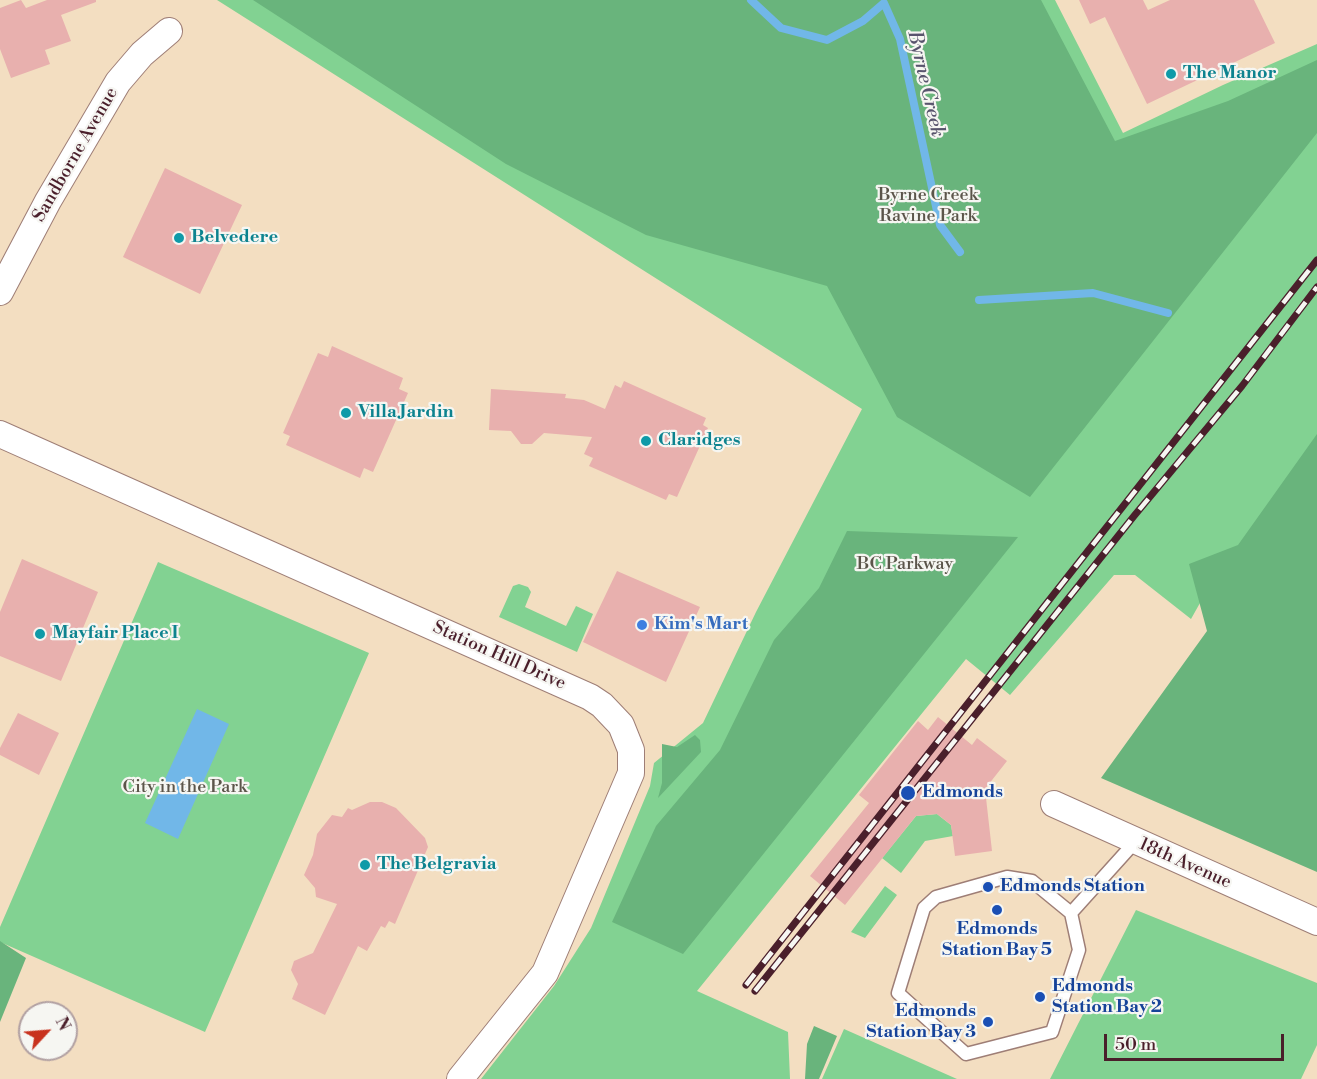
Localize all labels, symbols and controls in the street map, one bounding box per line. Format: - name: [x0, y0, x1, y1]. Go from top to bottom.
- water label: Byrne Creek: [901, 28, 949, 140]
- place label: The Manor: [1183, 63, 1277, 85]
- marker: The Manor: [1164, 67, 1178, 81]
- street label: Sandborne Avenue: [29, 84, 123, 226]
- park label: Byrne Creek Ravine Park: [878, 185, 978, 228]
- place label: Belvedere: [191, 227, 278, 249]
- marker: Belvedere: [172, 231, 186, 245]
- place label: Villa Jardin: [358, 402, 453, 424]
- marker: Villa Jardin: [339, 406, 353, 420]
- place label: Claridges: [658, 430, 741, 452]
- marker: Claridges: [639, 434, 653, 448]
- park label: BC Parkway: [857, 554, 953, 576]
- place label: Kim's Mart: [654, 614, 748, 636]
- street label: Station Hill Drive: [429, 617, 569, 695]
- marker: Kim's Mart: [635, 618, 649, 632]
- place label: Mayfair Place I: [52, 623, 178, 645]
- marker: Mayfair Place I: [33, 627, 47, 641]
- park label: City in the Park: [123, 777, 247, 799]
- place label: Edmonds: [922, 782, 1003, 804]
- marker: Edmonds: [899, 784, 917, 802]
- street label: 18th Avenue: [1135, 834, 1235, 894]
- place label: The Belgravia: [377, 854, 497, 876]
- marker: The Belgravia: [358, 858, 372, 872]
- place label: Edmonds Station: [1000, 876, 1145, 898]
- marker: Edmonds Station: [981, 880, 995, 894]
- marker: Edmonds Station Bay 5: [990, 903, 1004, 917]
- place label: Edmonds Station Bay 5: [942, 919, 1052, 962]
- place label: Edmonds Station Bay 2: [1052, 976, 1162, 1018]
- marker: Edmonds Station Bay 2: [1033, 990, 1047, 1004]
- north arrow: [18, 1001, 78, 1061]
- place label: Edmonds Station Bay 3: [866, 1001, 976, 1044]
- text: N: [51, 1014, 74, 1034]
- marker: Edmonds Station Bay 3: [981, 1015, 995, 1029]
- scale bar: [1107, 1022, 1287, 1060]
- text: 50 m: [1115, 1033, 1156, 1056]

